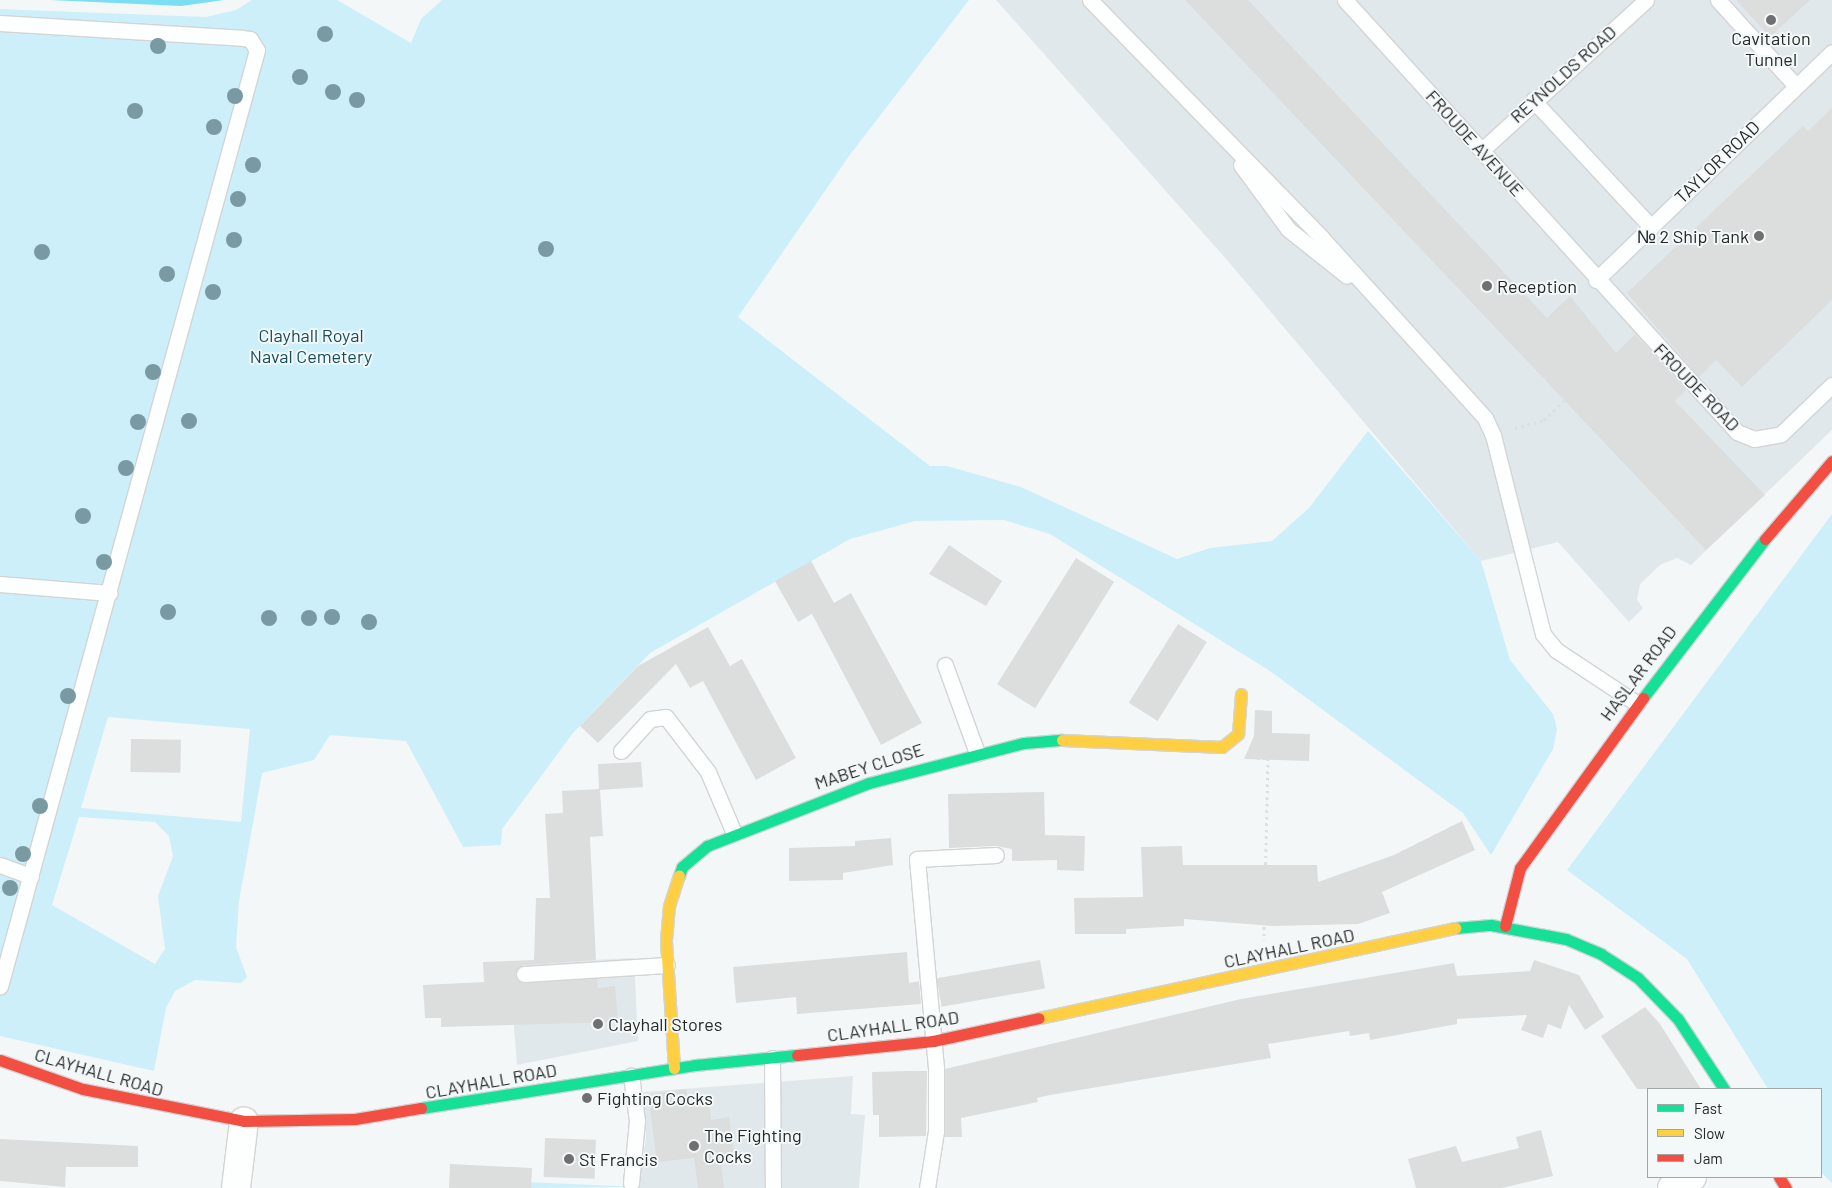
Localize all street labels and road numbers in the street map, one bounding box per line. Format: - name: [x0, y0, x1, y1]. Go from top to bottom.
- street label: REYNOLDS ROAD: [1506, 21, 1620, 127]
- street label: FROUDE AVENUE: [1422, 85, 1528, 201]
- street label: TAYLOR ROAD: [1670, 116, 1764, 208]
- street label: FROUDE ROAD: [1650, 339, 1744, 435]
- street label: HASLAR ROAD: [1595, 621, 1681, 725]
- street label: MABEY CLOSE: [812, 738, 926, 794]
- street label: CLAYHALL ROAD: [1222, 924, 1356, 972]
- street label: CLAYHALL ROAD: [826, 1006, 960, 1046]
- street label: CLAYHALL ROAD: [32, 1043, 166, 1101]
- street label: CLAYHALL ROAD: [424, 1059, 558, 1103]

